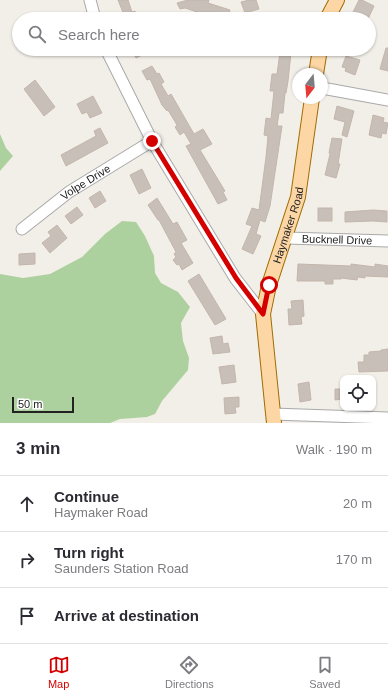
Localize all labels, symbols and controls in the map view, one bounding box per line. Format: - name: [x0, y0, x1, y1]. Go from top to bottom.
- search box: [12, 12, 376, 56]
- icon: search: [26, 23, 48, 45]
- text: Search here: [58, 26, 140, 43]
- north arrow: [292, 68, 328, 104]
- route end: [143, 132, 161, 150]
- street label: Volpe Drive: [58, 162, 112, 202]
- street label: Haymaker Road: [271, 186, 305, 265]
- street label: Bucknell Drive: [302, 232, 372, 247]
- route start: [260, 276, 278, 294]
- map controls: [340, 375, 376, 411]
- button: locate: [340, 375, 376, 411]
- scale bar: [12, 395, 74, 414]
- text: 50 m: [18, 398, 42, 410]
- text: 3 min: [16, 439, 60, 458]
- text: Walk · 190 m: [296, 442, 372, 457]
- text: Continue: [54, 488, 119, 505]
- icon: ahead: [16, 493, 38, 515]
- text: 20 m: [343, 496, 372, 511]
- text: Haymaker Road: [54, 505, 148, 520]
- text: Turn right: [54, 544, 124, 561]
- icon: right: [16, 549, 38, 571]
- text: 170 m: [336, 552, 372, 567]
- text: Saunders Station Road: [54, 561, 188, 576]
- icon: arrive: [16, 605, 38, 627]
- text: Arrive at destination: [54, 607, 199, 624]
- tab: Map: [48, 654, 70, 690]
- tab: Directions: [165, 654, 214, 690]
- tab: Saved: [309, 654, 340, 690]

